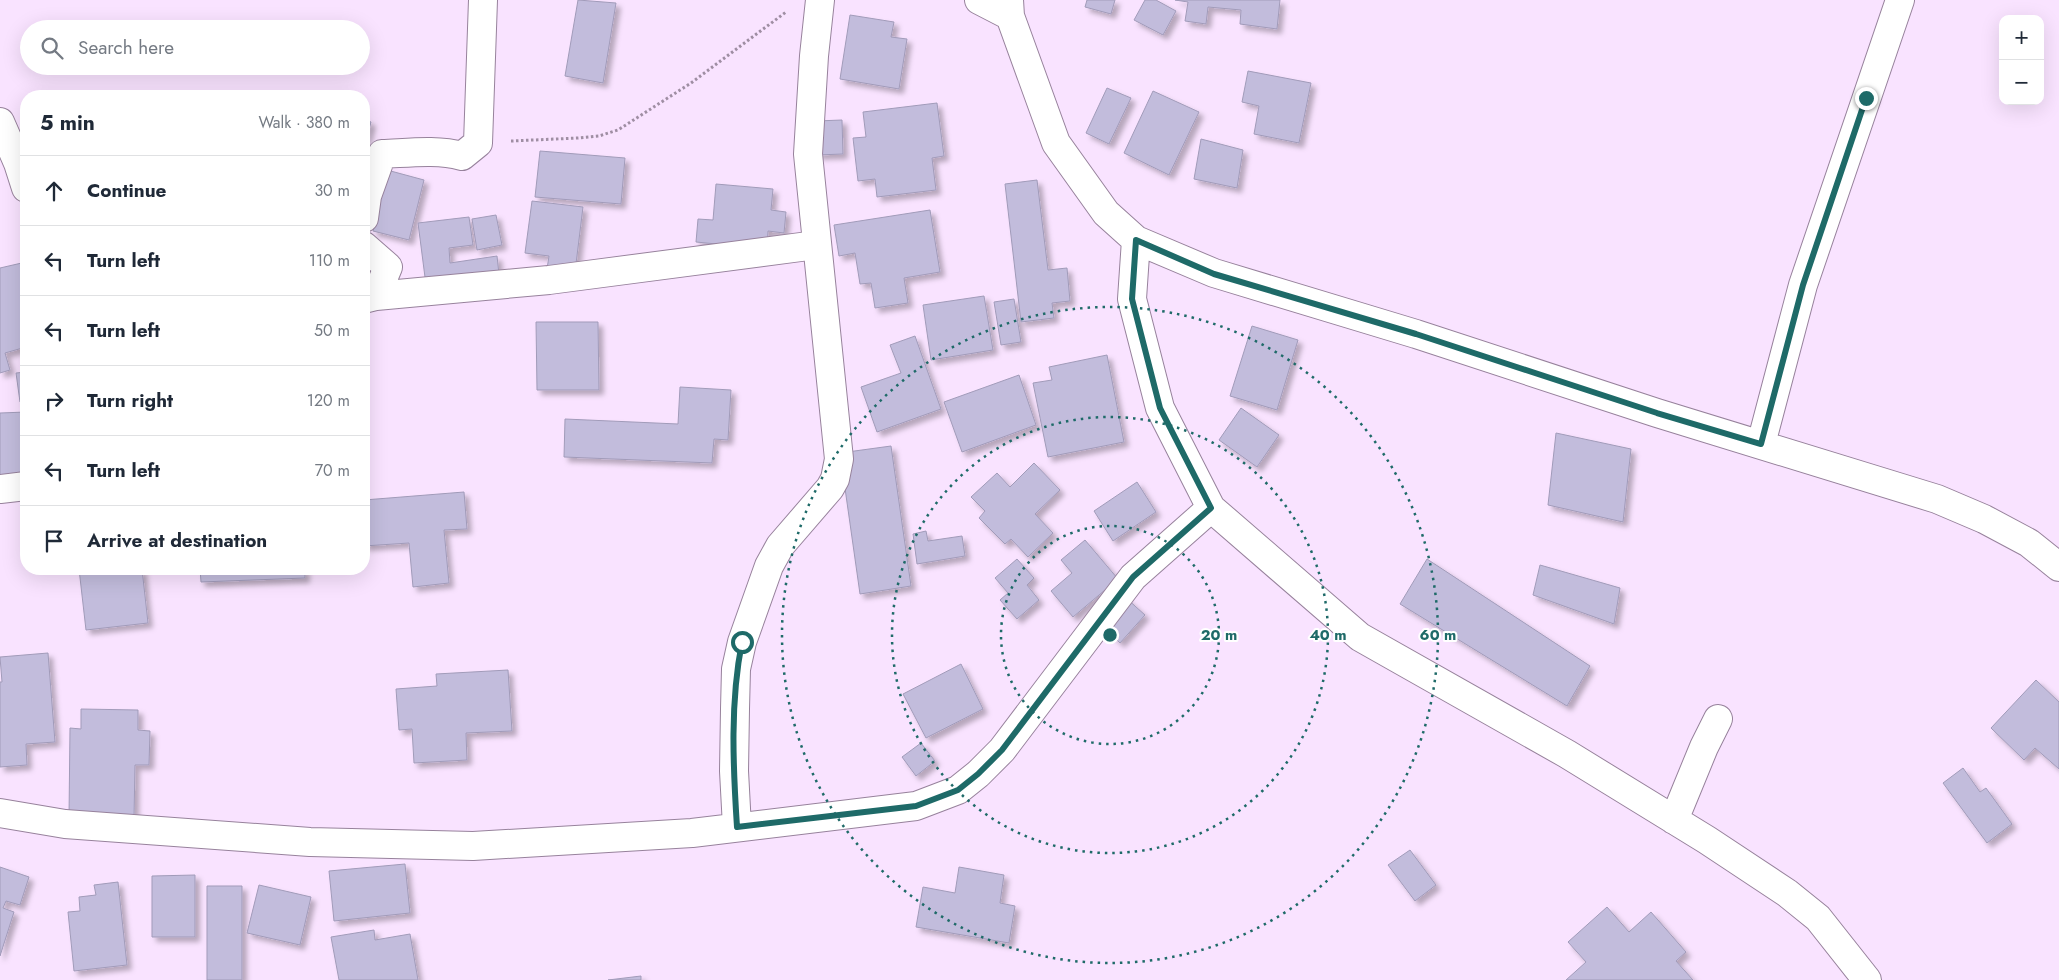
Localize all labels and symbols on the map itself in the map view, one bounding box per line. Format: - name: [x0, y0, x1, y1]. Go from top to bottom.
- route end: [1855, 87, 1878, 110]
- text: 20 m: [1201, 624, 1237, 646]
- text: 40 m: [1309, 624, 1347, 646]
- text: 60 m: [1420, 624, 1456, 646]
- centre of rings: [1101, 626, 1119, 644]
- route start: [731, 631, 754, 654]

